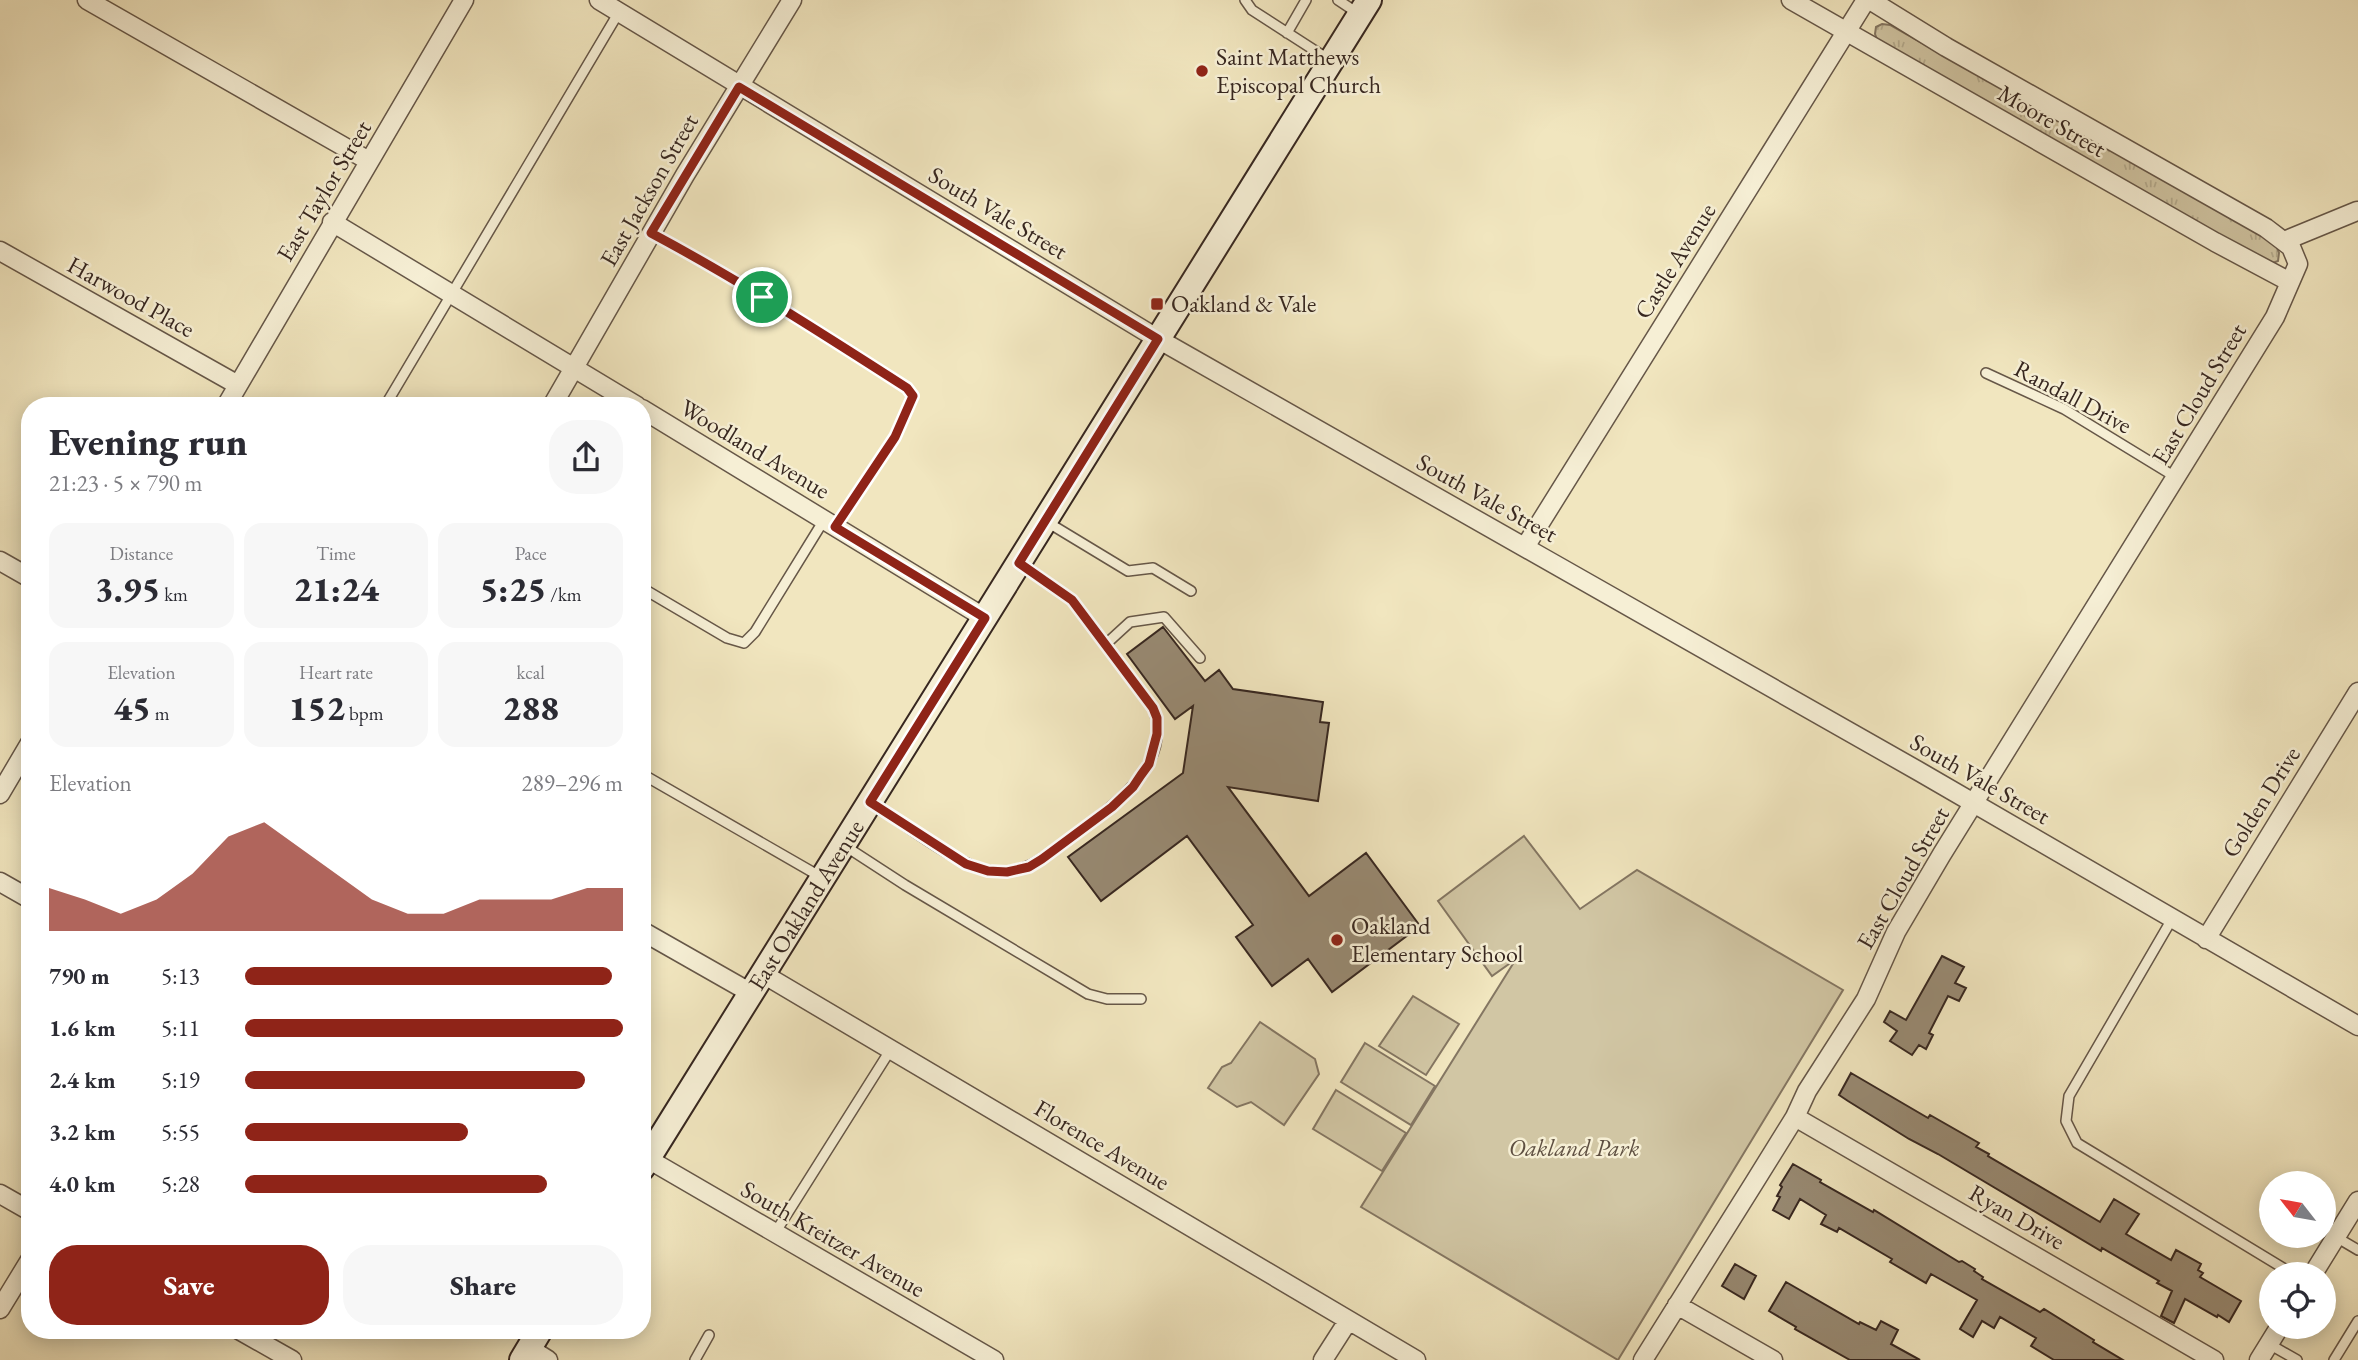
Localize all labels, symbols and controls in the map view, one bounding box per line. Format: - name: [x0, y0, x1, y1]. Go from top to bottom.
- place label: Saint Matthews Episcopal Church: [1216, 41, 1381, 100]
- marker: Saint Matthews Episcopal Church: [1194, 63, 1210, 79]
- street label: Moore Street: [1993, 77, 2112, 164]
- street label: East Jackson Street: [592, 107, 705, 272]
- street label: East Taylor Street: [269, 114, 378, 267]
- street label: South Vale Street: [923, 159, 1074, 266]
- street label: Castle Avenue: [1627, 197, 1722, 324]
- street label: Harwood Place: [62, 249, 200, 344]
- pin: [732, 267, 792, 327]
- icon: arrive: [743, 278, 781, 316]
- place label: Oakland & Vale: [1171, 288, 1316, 319]
- marker: Oakland & Vale: [1149, 296, 1165, 312]
- street label: East Cloud Street: [2144, 317, 2253, 470]
- street label: Randall Drive: [2009, 353, 2137, 440]
- street label: Woodland Avenue: [675, 392, 836, 505]
- text: Evening run: [49, 417, 247, 466]
- button: share: [549, 420, 623, 494]
- street label: South Vale Street: [1411, 446, 1564, 549]
- text: 21:23 · 5 × 790 m: [49, 468, 202, 498]
- text: Distance: [110, 541, 173, 566]
- text: Time: [316, 541, 356, 566]
- text: Pace: [515, 541, 547, 566]
- text: 3.95: [95, 566, 160, 611]
- text: 21:24: [293, 566, 379, 611]
- text: 5:25: [480, 566, 547, 611]
- text: km: [160, 582, 188, 607]
- text: /km: [547, 582, 582, 607]
- text: Elevation: [107, 660, 176, 685]
- text: Heart rate: [299, 660, 373, 685]
- text: kcal: [516, 660, 545, 685]
- text: 45: [113, 685, 151, 730]
- text: 152: [289, 685, 345, 730]
- text: 288: [502, 685, 559, 730]
- text: m: [151, 701, 170, 726]
- text: bpm: [345, 701, 383, 726]
- street label: South Vale Street: [1905, 726, 2056, 831]
- street label: Golden Drive: [2214, 741, 2307, 863]
- text: Elevation: [49, 768, 132, 798]
- text: 289–296 m: [522, 768, 623, 798]
- street label: East Cloud Street: [1849, 800, 1956, 955]
- street label: East Oakland Avenue: [741, 814, 871, 996]
- place label: Oakland Elementary School: [1351, 910, 1523, 969]
- marker: Oakland Elementary School: [1329, 932, 1345, 948]
- text: 790 m: [49, 961, 110, 991]
- text: 5:13: [161, 961, 200, 991]
- text: 1.6 km: [49, 1013, 116, 1043]
- text: 5:11: [161, 1013, 200, 1043]
- text: 2.4 km: [49, 1065, 116, 1095]
- text: 5:19: [161, 1065, 200, 1095]
- street label: Florence Avenue: [1029, 1092, 1176, 1197]
- text: 3.2 km: [49, 1117, 116, 1147]
- text: 5:55: [161, 1117, 200, 1147]
- park label: Oakland Park: [1509, 1132, 1639, 1163]
- text: 4.0 km: [49, 1169, 116, 1199]
- text: 5:28: [161, 1169, 200, 1199]
- north arrow: [2259, 1171, 2336, 1248]
- map controls: [2259, 1171, 2336, 1339]
- street label: South Kreitzer Avenue: [736, 1173, 931, 1304]
- street label: Ryan Drive: [1964, 1177, 2071, 1256]
- button: Save: [49, 1245, 329, 1325]
- button: Share: [343, 1245, 623, 1325]
- button: locate: [2259, 1262, 2336, 1339]

